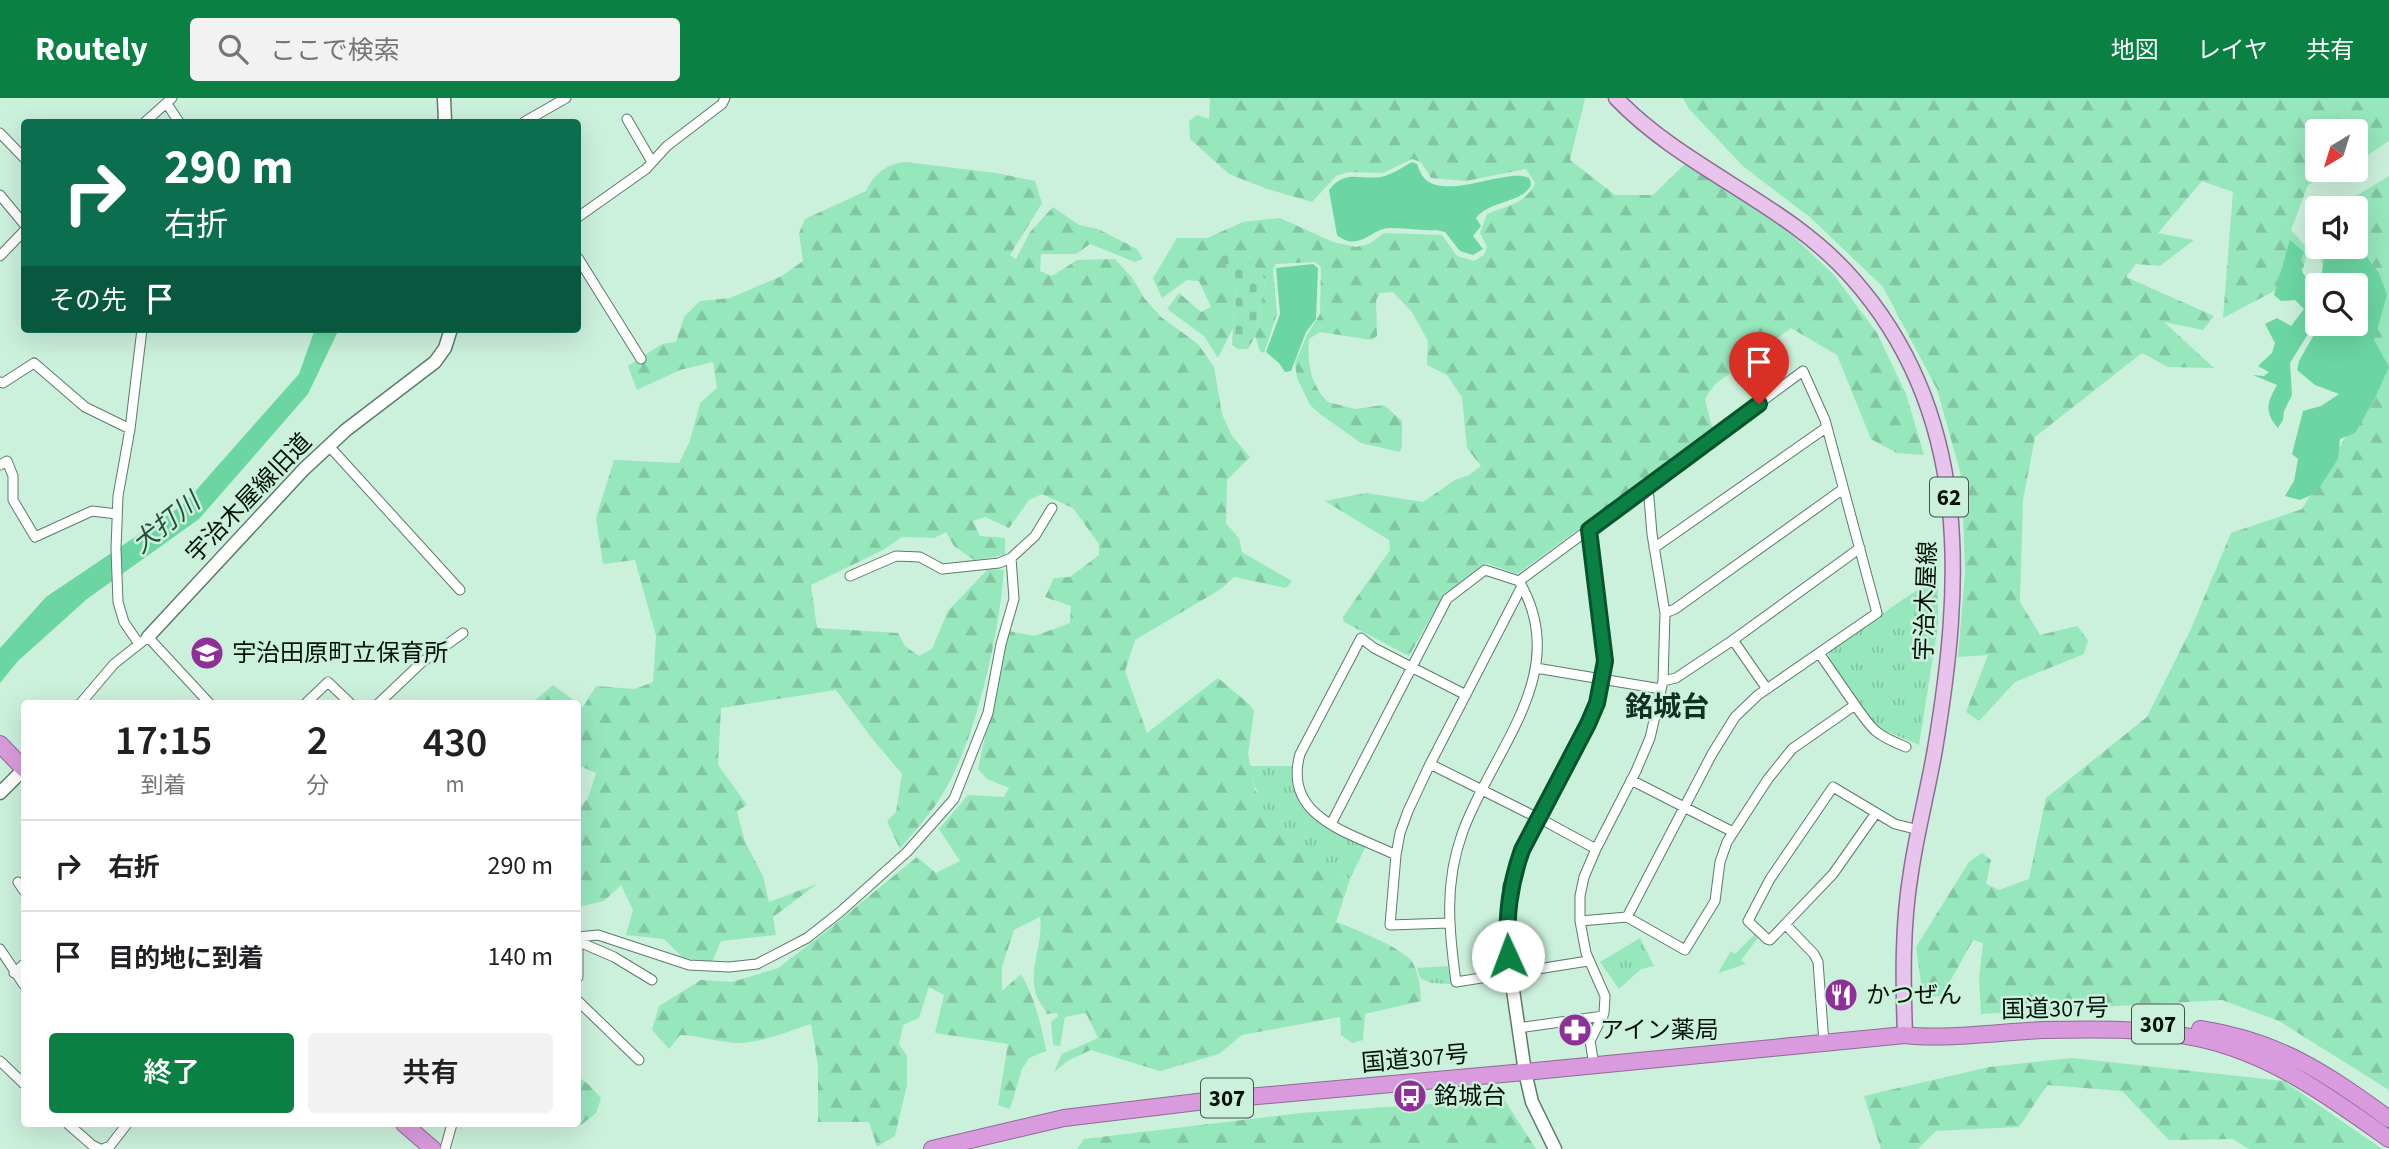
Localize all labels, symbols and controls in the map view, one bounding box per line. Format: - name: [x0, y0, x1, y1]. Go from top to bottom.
- search box: [190, 18, 680, 81]
- text: Routely: [35, 26, 148, 73]
- icon: search: [214, 30, 252, 68]
- text: ここで検索: [270, 32, 400, 69]
- text: 地図: [2111, 33, 2159, 68]
- text: レイヤ: [2197, 33, 2268, 68]
- text: 共有: [2306, 33, 2354, 68]
- north arrow: [2305, 119, 2368, 182]
- map controls: [2305, 119, 2368, 336]
- text: 290 m: [164, 133, 293, 203]
- icon: right: [49, 147, 140, 238]
- button: sound: [2305, 196, 2368, 259]
- text: 右折: [164, 202, 228, 248]
- button: search: [2305, 273, 2368, 336]
- icon: arrive: [141, 280, 179, 318]
- text: その先: [49, 282, 127, 319]
- pin: [1729, 332, 1789, 404]
- icon: arrive: [1740, 343, 1778, 381]
- street label: 宇治木屋線旧道: [178, 425, 320, 571]
- road number: 62: [1930, 478, 1968, 516]
- water label: 犬打川: [124, 482, 210, 562]
- street label: 宇治木屋線: [1906, 540, 1946, 662]
- school or university icon: 宇治田原町立保育所: [188, 634, 226, 672]
- place label: 宇治田原町立保育所: [232, 636, 448, 671]
- district label: 銘城台: [1625, 687, 1709, 727]
- text: 17:15: [115, 711, 212, 771]
- text: 2: [307, 711, 328, 771]
- text: 430: [423, 713, 487, 773]
- text: m: [445, 768, 465, 801]
- text: 到着: [141, 769, 187, 802]
- text: 分: [306, 769, 329, 802]
- icon: right: [49, 847, 87, 885]
- text: 290 m: [487, 847, 553, 884]
- text: 右折: [108, 849, 160, 886]
- position arrow: [1471, 919, 1545, 993]
- icon: arrive: [49, 938, 87, 976]
- text: 140 m: [487, 938, 553, 975]
- text: 目的地に到着: [108, 940, 264, 977]
- restaurant icon: かつぜん: [1822, 976, 1860, 1014]
- place label: かつぜん: [1866, 978, 1962, 1013]
- street label: 国道307号: [2001, 991, 2109, 1027]
- road number: 307: [2132, 1004, 2184, 1043]
- pharmacy icon: アイン薬局: [1556, 1011, 1594, 1049]
- place label: アイン薬局: [1600, 1013, 1719, 1048]
- button: 終了: [49, 1033, 294, 1113]
- button: 共有: [308, 1033, 553, 1113]
- street label: 国道307号: [1360, 1037, 1470, 1081]
- bus stop icon: 銘城台: [1391, 1077, 1429, 1115]
- road number: 307: [1201, 1079, 1253, 1118]
- place label: 銘城台: [1434, 1079, 1506, 1114]

